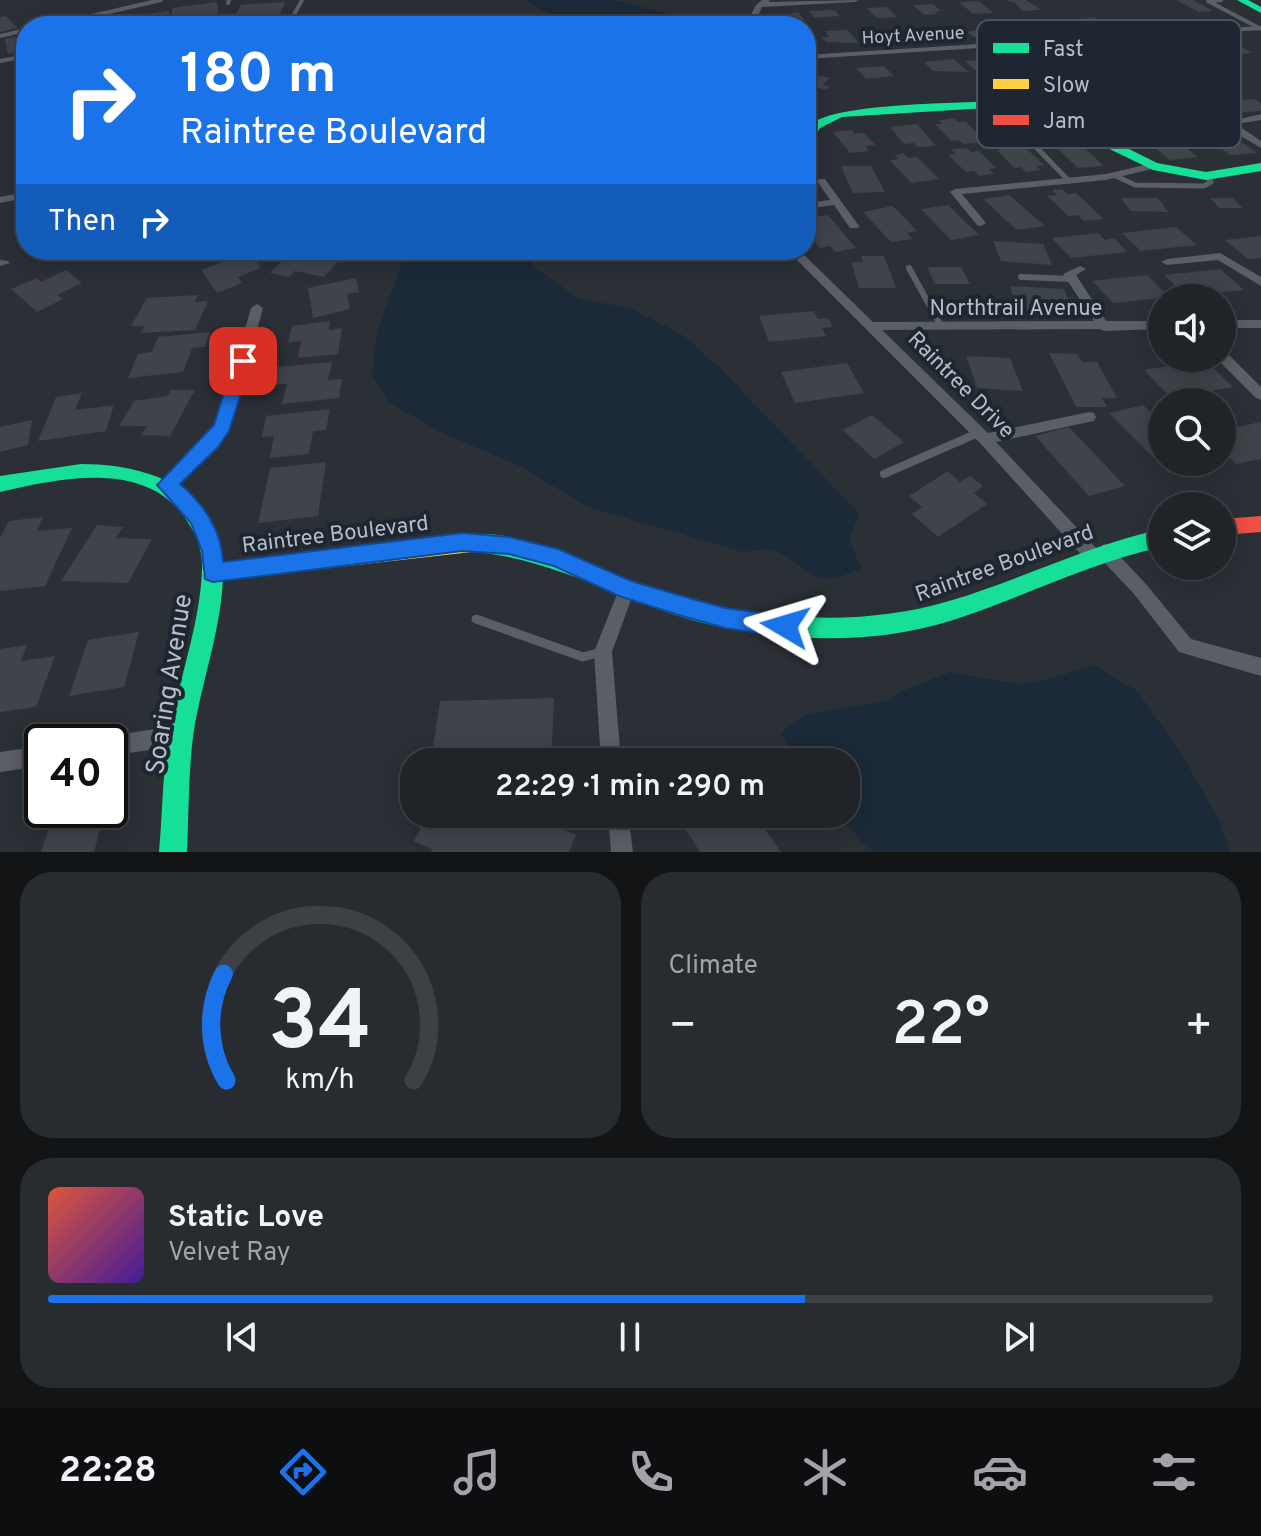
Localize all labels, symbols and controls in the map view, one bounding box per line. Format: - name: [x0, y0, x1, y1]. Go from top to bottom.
- legend: [977, 20, 1241, 148]
- street label: Hoyt Avenue: [861, 22, 965, 51]
- text: Fast: [1043, 37, 1084, 64]
- text: 180 m: [180, 42, 337, 112]
- icon: right: [48, 48, 152, 152]
- text: Slow: [1043, 73, 1090, 100]
- text: Jam: [1043, 109, 1086, 136]
- text: Raintree Boulevard: [180, 111, 487, 157]
- icon: right: [132, 200, 176, 244]
- text: Then: [48, 204, 116, 241]
- map controls: [1148, 284, 1236, 580]
- button: sound: [1148, 284, 1236, 372]
- street label: Northtrail Avenue: [930, 296, 1102, 323]
- pin: [209, 327, 277, 395]
- street label: Raintree Drive: [901, 327, 1019, 445]
- icon: arrive: [221, 339, 265, 383]
- button: search: [1148, 388, 1236, 476]
- button: layers: [1148, 492, 1236, 580]
- street label: Raintree Boulevard: [240, 511, 430, 560]
- street label: Raintree Boulevard: [912, 520, 1098, 609]
- position arrow: [743, 584, 827, 668]
- street label: Soaring Avenue: [140, 592, 201, 777]
- speed limit sign: 40: [24, 724, 128, 828]
- text: 22:29 · 1 min · 290 m: [495, 769, 765, 806]
- text: Climate: [669, 950, 758, 983]
- text: 34: [269, 974, 372, 1079]
- text: 22°: [892, 990, 990, 1066]
- text: −: [669, 1000, 697, 1056]
- text: +: [1185, 1000, 1213, 1056]
- text: km/h: [286, 1063, 355, 1099]
- text: Static Love: [168, 1200, 324, 1237]
- text: Velvet Ray: [168, 1237, 291, 1270]
- icon: previous: [220, 1315, 264, 1359]
- icon: pause: [608, 1315, 652, 1359]
- icon: next: [997, 1315, 1041, 1359]
- icon: directions: [275, 1444, 331, 1500]
- icon: music: [449, 1444, 505, 1500]
- icon: phone: [623, 1444, 679, 1500]
- icon: climate: [797, 1444, 853, 1500]
- icon: car: [972, 1444, 1028, 1500]
- icon: filters: [1146, 1444, 1202, 1500]
- text: 22:28: [59, 1449, 157, 1495]

